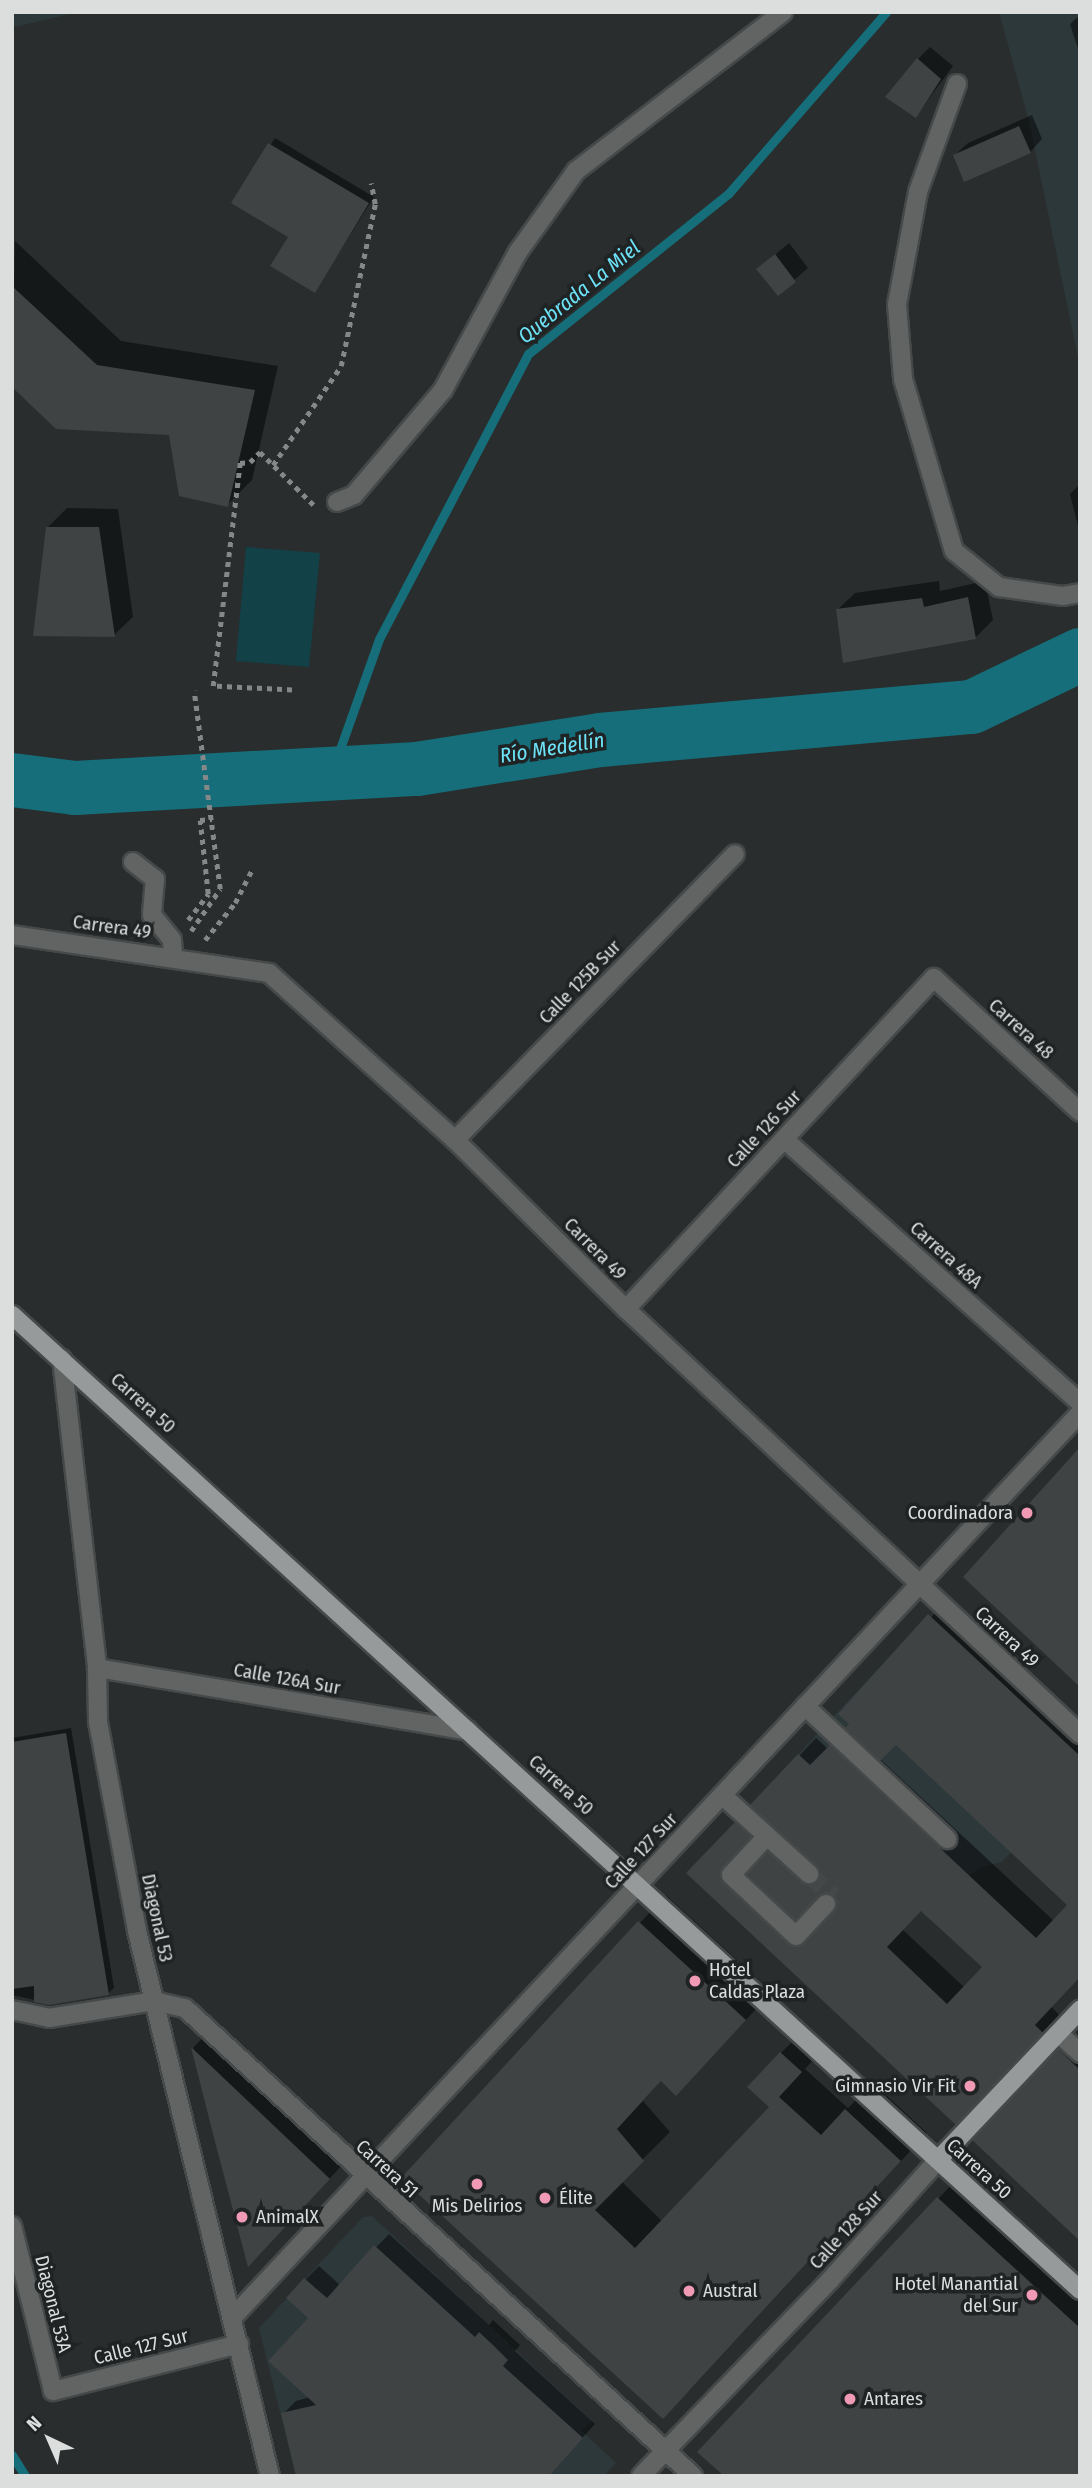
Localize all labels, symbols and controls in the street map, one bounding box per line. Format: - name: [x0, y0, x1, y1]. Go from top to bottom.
- water label: Quebrada La Miel: [513, 235, 645, 349]
- water label: Río Medellín: [498, 727, 606, 769]
- street label: Carrera 49: [71, 910, 153, 944]
- street label: Calle 125B Sur: [534, 935, 626, 1029]
- street label: Carrera 48: [984, 994, 1058, 1064]
- street label: Calle 126 Sur: [722, 1085, 806, 1173]
- street label: Carrera 49: [559, 1213, 631, 1285]
- street label: Carrera 48A: [905, 1217, 987, 1293]
- street label: Carrera 50: [106, 1368, 180, 1438]
- place label: Coordinadora: [908, 1502, 1013, 1524]
- marker: Coordinadora: [1019, 1505, 1035, 1521]
- street label: Carrera 49: [970, 1602, 1044, 1672]
- street label: Calle 126A Sur: [232, 1658, 342, 1700]
- street label: Carrera 50: [524, 1750, 598, 1820]
- street label: Calle 127 Sur: [600, 1808, 682, 1894]
- street label: Diagonal 53: [137, 1872, 177, 1964]
- place label: Hotel Caldas Plaza: [709, 1959, 805, 2003]
- marker: Hotel Caldas Plaza: [687, 1973, 703, 1989]
- place label: Gimnasio Vir Fit: [835, 2075, 956, 2097]
- marker: Gimnasio Vir Fit: [962, 2078, 978, 2094]
- street label: Carrera 50: [942, 2134, 1016, 2204]
- street label: Carrera 51: [351, 2135, 423, 2203]
- marker: Mis Delirios: [469, 2176, 485, 2192]
- street label: Calle 128 Sur: [805, 2186, 887, 2274]
- place label: Élite: [559, 2187, 593, 2209]
- marker: Élite: [537, 2190, 553, 2206]
- place label: Mis Delirios: [432, 2195, 522, 2217]
- place label: AnimalX: [256, 2206, 319, 2228]
- marker: AnimalX: [234, 2209, 250, 2225]
- street label: Diagonal 53A: [30, 2253, 76, 2355]
- place label: Hotel Manantial del Sur: [894, 2273, 1018, 2317]
- place label: Austral: [703, 2280, 757, 2302]
- marker: Austral: [681, 2283, 697, 2299]
- marker: Hotel Manantial del Sur: [1024, 2287, 1040, 2303]
- street label: Calle 127 Sur: [92, 2324, 190, 2370]
- place label: Antares: [864, 2388, 923, 2410]
- marker: Antares: [842, 2391, 858, 2407]
- north arrow: [14, 2404, 84, 2474]
- text: N: [22, 2411, 46, 2436]

